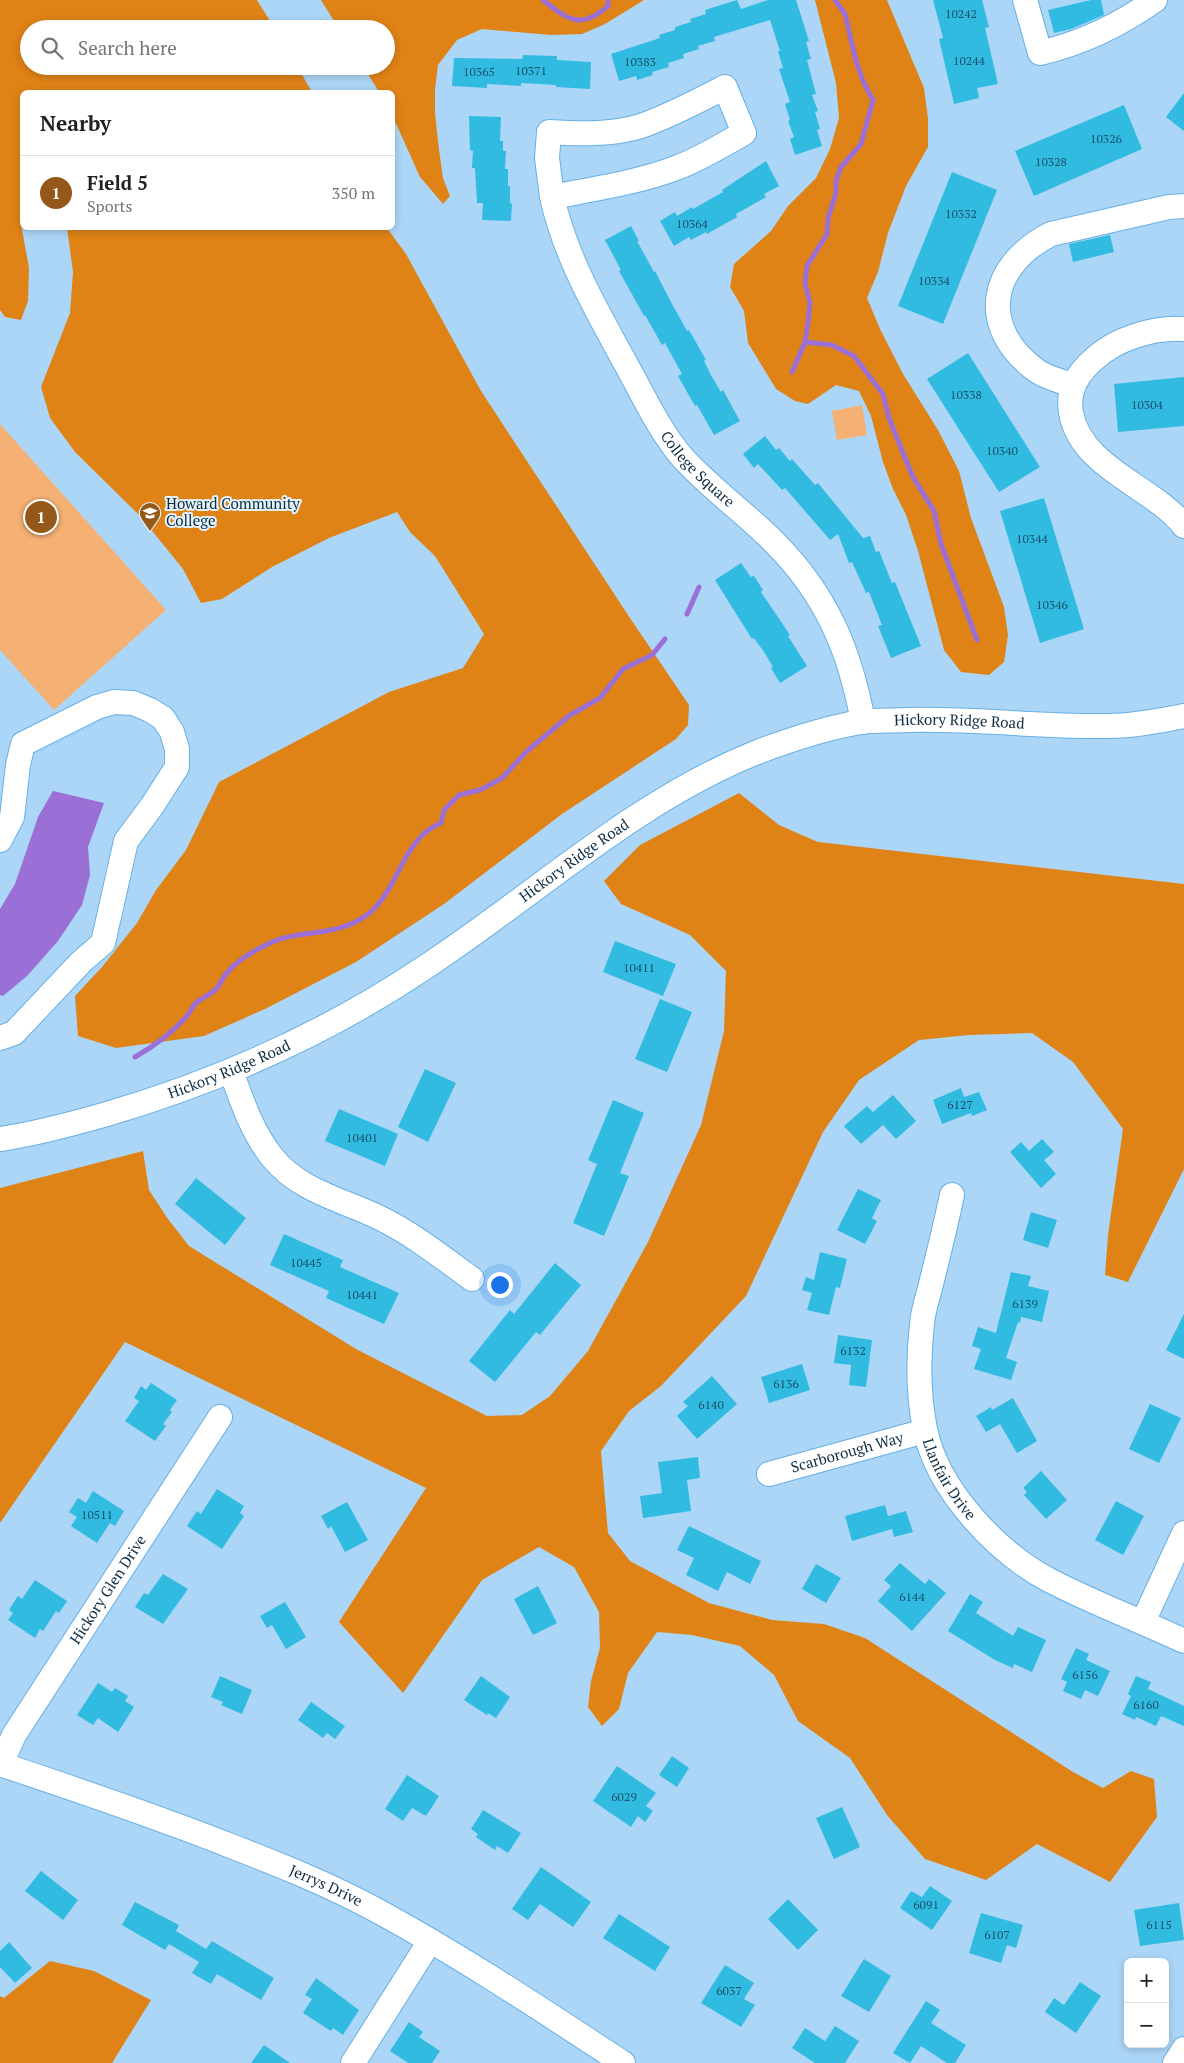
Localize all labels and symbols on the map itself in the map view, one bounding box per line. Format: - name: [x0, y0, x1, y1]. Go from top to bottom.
- house number: 10242: [945, 6, 977, 21]
- house number: 10244: [953, 53, 986, 68]
- house number: 10383: [624, 54, 656, 69]
- house number: 10371: [515, 63, 547, 78]
- house number: 10365: [463, 64, 495, 79]
- house number: 10326: [1090, 131, 1123, 146]
- house number: 10328: [1035, 154, 1067, 169]
- house number: 10332: [945, 206, 977, 221]
- house number: 10364: [676, 216, 709, 231]
- house number: 10334: [918, 273, 951, 288]
- house number: 10338: [950, 387, 982, 402]
- house number: 10304: [1131, 397, 1164, 412]
- street label: College Square: [657, 427, 739, 511]
- house number: 10340: [986, 443, 1018, 458]
- place label: Howard Community College: [166, 493, 300, 530]
- pin: 1: [25, 498, 57, 536]
- school or university icon: Howard Community College: [138, 501, 162, 532]
- house number: 10344: [1016, 531, 1049, 546]
- house number: 10346: [1036, 597, 1069, 612]
- street label: Hickory Ridge Road: [894, 709, 1025, 733]
- street label: Hickory Ridge Road: [515, 813, 632, 906]
- house number: 10411: [623, 960, 655, 975]
- street label: Hickory Ridge Road: [165, 1035, 293, 1103]
- house number: 6127: [947, 1097, 973, 1112]
- house number: 10401: [346, 1130, 378, 1145]
- house number: 10445: [290, 1255, 322, 1270]
- your location: [487, 1272, 513, 1298]
- house number: 10441: [346, 1287, 378, 1302]
- house number: 6139: [1012, 1296, 1038, 1311]
- house number: 6132: [840, 1343, 866, 1358]
- house number: 6136: [773, 1376, 799, 1391]
- house number: 6140: [698, 1397, 724, 1412]
- street label: Scarborough Way: [788, 1426, 906, 1477]
- street label: Llanfair Drive: [919, 1436, 981, 1524]
- house number: 10511: [81, 1507, 113, 1522]
- street label: Hickory Glen Drive: [65, 1531, 150, 1648]
- house number: 6144: [899, 1589, 925, 1604]
- house number: 6156: [1072, 1667, 1098, 1682]
- house number: 6160: [1133, 1697, 1159, 1712]
- house number: 6029: [611, 1789, 637, 1804]
- street label: Jerrys Drive: [287, 1860, 366, 1910]
- house number: 6091: [913, 1897, 939, 1912]
- house number: 6115: [1146, 1917, 1172, 1932]
- house number: 6107: [984, 1927, 1010, 1942]
- house number: 6037: [716, 1983, 742, 1998]

